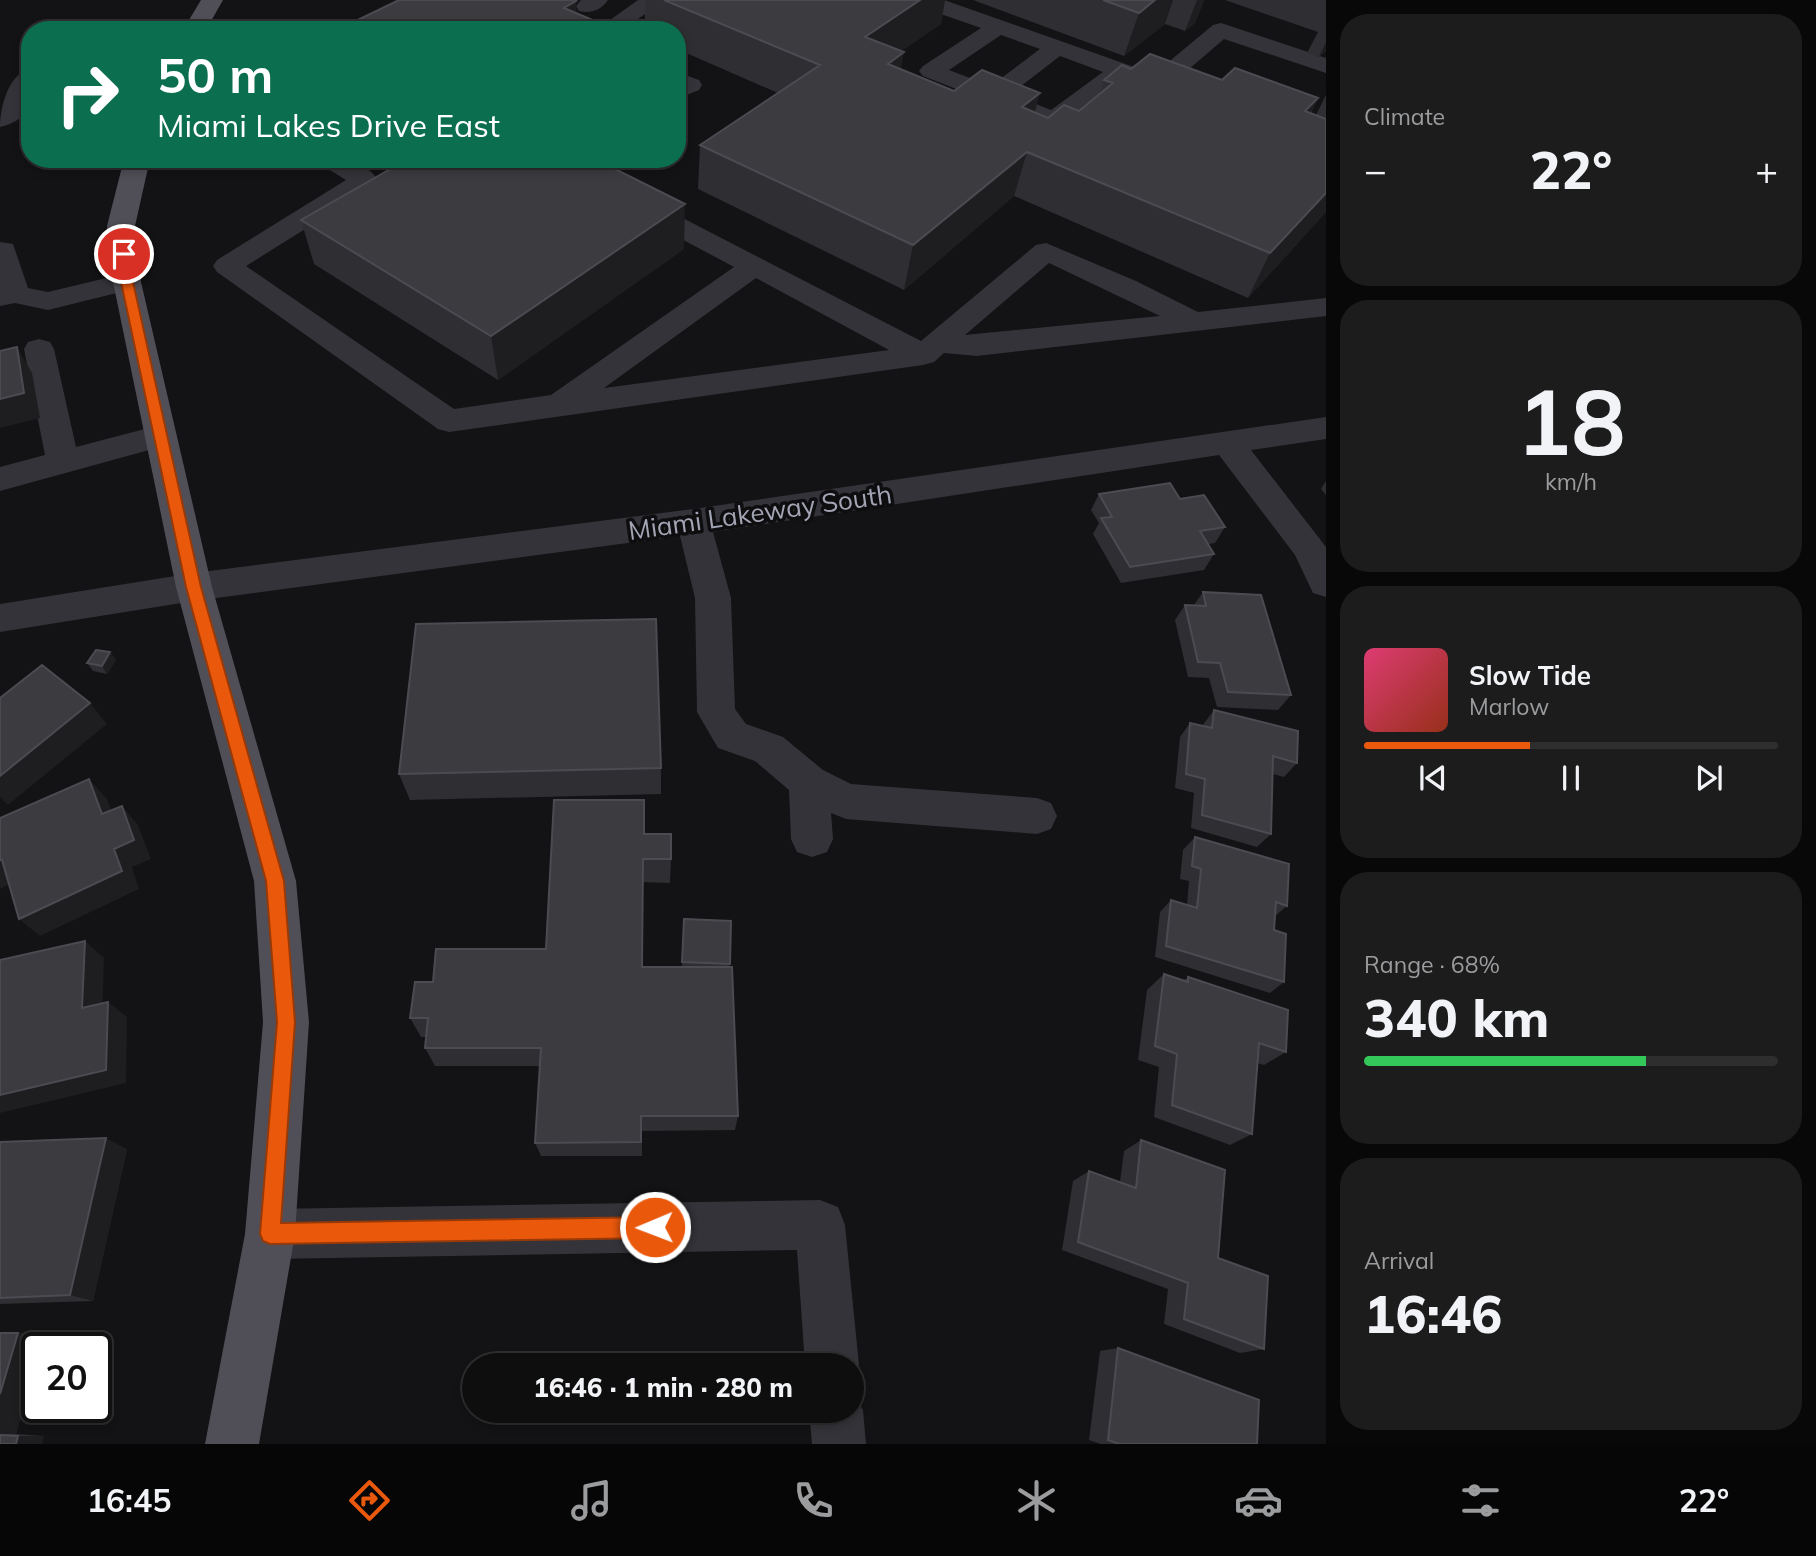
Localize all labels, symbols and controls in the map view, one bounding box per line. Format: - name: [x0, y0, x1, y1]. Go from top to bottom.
- text: 50 m: [157, 44, 273, 105]
- icon: right: [42, 49, 133, 140]
- text: Climate: [1364, 102, 1445, 131]
- text: Miami Lakes Drive East: [157, 105, 500, 145]
- text: 22°: [1530, 137, 1612, 202]
- text: −: [1364, 146, 1387, 194]
- text: +: [1755, 146, 1778, 194]
- pin: [94, 224, 154, 284]
- icon: arrive: [105, 235, 143, 273]
- text: 18: [1516, 364, 1626, 478]
- text: km/h: [1545, 467, 1597, 496]
- street label: Miami Lakeway South: [626, 477, 894, 547]
- text: Slow Tide: [1469, 659, 1591, 692]
- text: Marlow: [1469, 692, 1549, 721]
- icon: previous: [1414, 759, 1452, 797]
- icon: pause: [1552, 759, 1590, 797]
- icon: next: [1690, 759, 1728, 797]
- text: Range · 68%: [1364, 950, 1500, 979]
- text: 340 km: [1364, 985, 1549, 1050]
- position arrow: [618, 1190, 692, 1264]
- text: Arrival: [1364, 1246, 1434, 1275]
- text: 16:46: [1364, 1281, 1502, 1346]
- speed limit sign: 20: [21, 1332, 112, 1423]
- text: 16:46 · 1 min · 280 m: [533, 1371, 793, 1404]
- icon: directions: [345, 1476, 394, 1525]
- icon: music: [567, 1476, 616, 1525]
- icon: phone: [789, 1476, 838, 1525]
- icon: climate: [1012, 1476, 1061, 1525]
- icon: car: [1234, 1476, 1283, 1525]
- icon: filters: [1456, 1476, 1505, 1525]
- text: 16:45: [87, 1480, 171, 1520]
- text: 22°: [1679, 1480, 1729, 1520]

